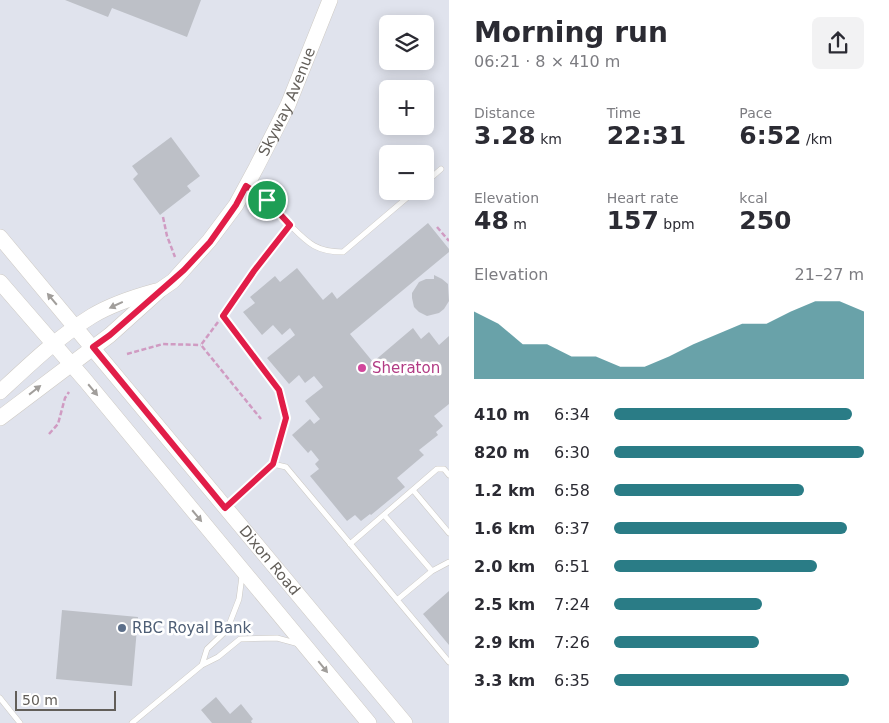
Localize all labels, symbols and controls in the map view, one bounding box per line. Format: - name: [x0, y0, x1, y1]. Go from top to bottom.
- map controls: [379, 15, 434, 200]
- button: layers: [379, 15, 434, 70]
- text: Morning run: [474, 16, 668, 49]
- button: share: [812, 17, 864, 69]
- street label: Skyway Avenue: [255, 45, 319, 159]
- text: 06:21 · 8 × 410 m: [474, 52, 620, 71]
- button: +: [379, 80, 434, 135]
- text: Distance: [474, 105, 535, 121]
- text: Time: [607, 105, 641, 121]
- text: Pace: [739, 105, 772, 121]
- text: 3.28: [474, 121, 536, 150]
- text: 22:31: [607, 121, 686, 150]
- text: 6:52: [739, 121, 802, 150]
- text: km: [536, 131, 562, 147]
- text: /km: [802, 131, 832, 147]
- button: −: [379, 145, 434, 200]
- pin: [246, 179, 288, 221]
- icon: arrive: [253, 186, 281, 214]
- text: Elevation: [474, 190, 539, 206]
- text: Heart rate: [607, 190, 679, 206]
- text: kcal: [739, 190, 768, 206]
- text: 48: [474, 206, 509, 235]
- text: 157: [607, 206, 659, 235]
- text: 250: [739, 206, 792, 235]
- text: m: [509, 216, 527, 232]
- text: bpm: [659, 216, 695, 232]
- text: Elevation: [474, 265, 548, 284]
- text: 21–27 m: [795, 265, 864, 284]
- one-way arrow: [46, 293, 57, 306]
- one-way arrow: [109, 301, 123, 309]
- place label: Sheraton: [372, 359, 440, 377]
- marker: Sheraton: [356, 362, 368, 374]
- one-way arrow: [88, 384, 99, 397]
- one-way arrow: [28, 385, 41, 396]
- text: 410 m: [474, 405, 530, 424]
- text: 6:34: [554, 405, 590, 424]
- text: 820 m: [474, 443, 530, 462]
- text: 6:30: [554, 443, 590, 462]
- text: 1.2 km: [474, 481, 535, 500]
- text: 6:58: [554, 481, 590, 500]
- one-way arrow: [191, 509, 203, 521]
- text: 1.6 km: [474, 519, 535, 538]
- text: 6:37: [554, 519, 590, 538]
- street label: Dixon Road: [235, 522, 304, 599]
- text: 2.0 km: [474, 557, 535, 576]
- text: 6:51: [554, 557, 590, 576]
- text: 2.5 km: [474, 595, 535, 614]
- text: 7:24: [554, 595, 590, 614]
- place label: RBC Royal Bank: [132, 619, 252, 637]
- marker: RBC Royal Bank: [116, 622, 128, 634]
- text: 2.9 km: [474, 633, 535, 652]
- text: 7:26: [554, 633, 590, 652]
- one-way arrow: [318, 660, 329, 673]
- text: 3.3 km: [474, 671, 535, 690]
- text: 6:35: [554, 671, 590, 690]
- scale bar: [15, 688, 116, 711]
- text: 50 m: [22, 692, 58, 708]

